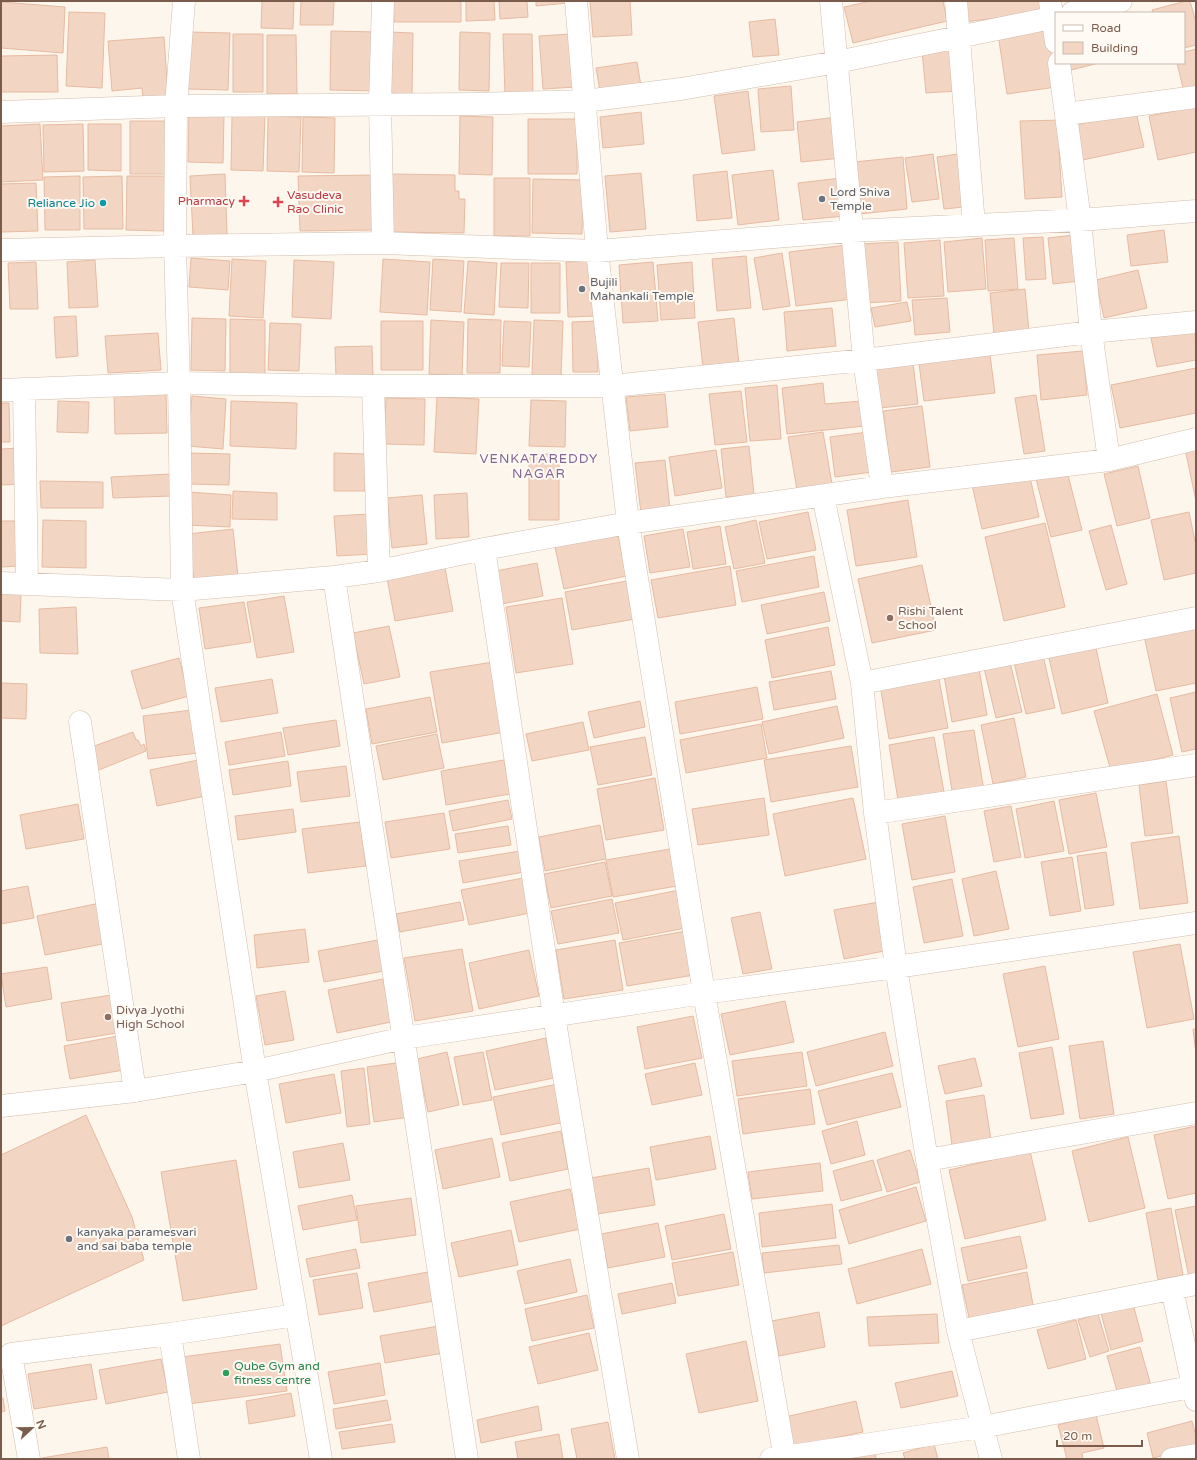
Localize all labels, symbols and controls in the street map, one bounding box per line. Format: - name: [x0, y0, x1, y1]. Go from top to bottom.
- legend: [1055, 12, 1185, 64]
- text: Road: [1091, 21, 1121, 35]
- text: Building: [1091, 41, 1138, 55]
- place label: Lord Shiva Temple: [830, 185, 890, 213]
- place label: Vasudeva Rao Clinic: [287, 188, 344, 216]
- place label: Pharmacy: [178, 194, 236, 208]
- marker: Lord Shiva Temple: [817, 194, 827, 204]
- marker: Pharmacy: [238, 195, 250, 207]
- place label: Reliance Jio: [27, 196, 95, 210]
- marker: Vasudeva Rao Clinic: [272, 196, 284, 208]
- marker: Reliance Jio: [98, 198, 108, 208]
- place label: Bujili Mahankali Temple: [590, 275, 694, 303]
- marker: Bujili Mahankali Temple: [577, 284, 587, 294]
- district label: VENKATAREDDY NAGAR: [480, 451, 598, 482]
- place label: Rishi Talent School: [898, 604, 964, 632]
- marker: Rishi Talent School: [885, 613, 895, 623]
- place label: Divya Jyothi High School: [116, 1003, 185, 1031]
- marker: Divya Jyothi High School: [103, 1012, 113, 1022]
- place label: kanyaka paramesvari and sai baba temple: [77, 1225, 197, 1253]
- marker: kanyaka paramesvari and sai baba temple: [64, 1234, 74, 1244]
- place label: Qube Gym and fitness centre: [234, 1359, 320, 1387]
- marker: Qube Gym and fitness centre: [221, 1368, 231, 1378]
- north arrow: [12, 1408, 52, 1448]
- text: N: [33, 1418, 48, 1431]
- scale bar: [1057, 1422, 1142, 1448]
- text: 20 m: [1063, 1429, 1092, 1443]

